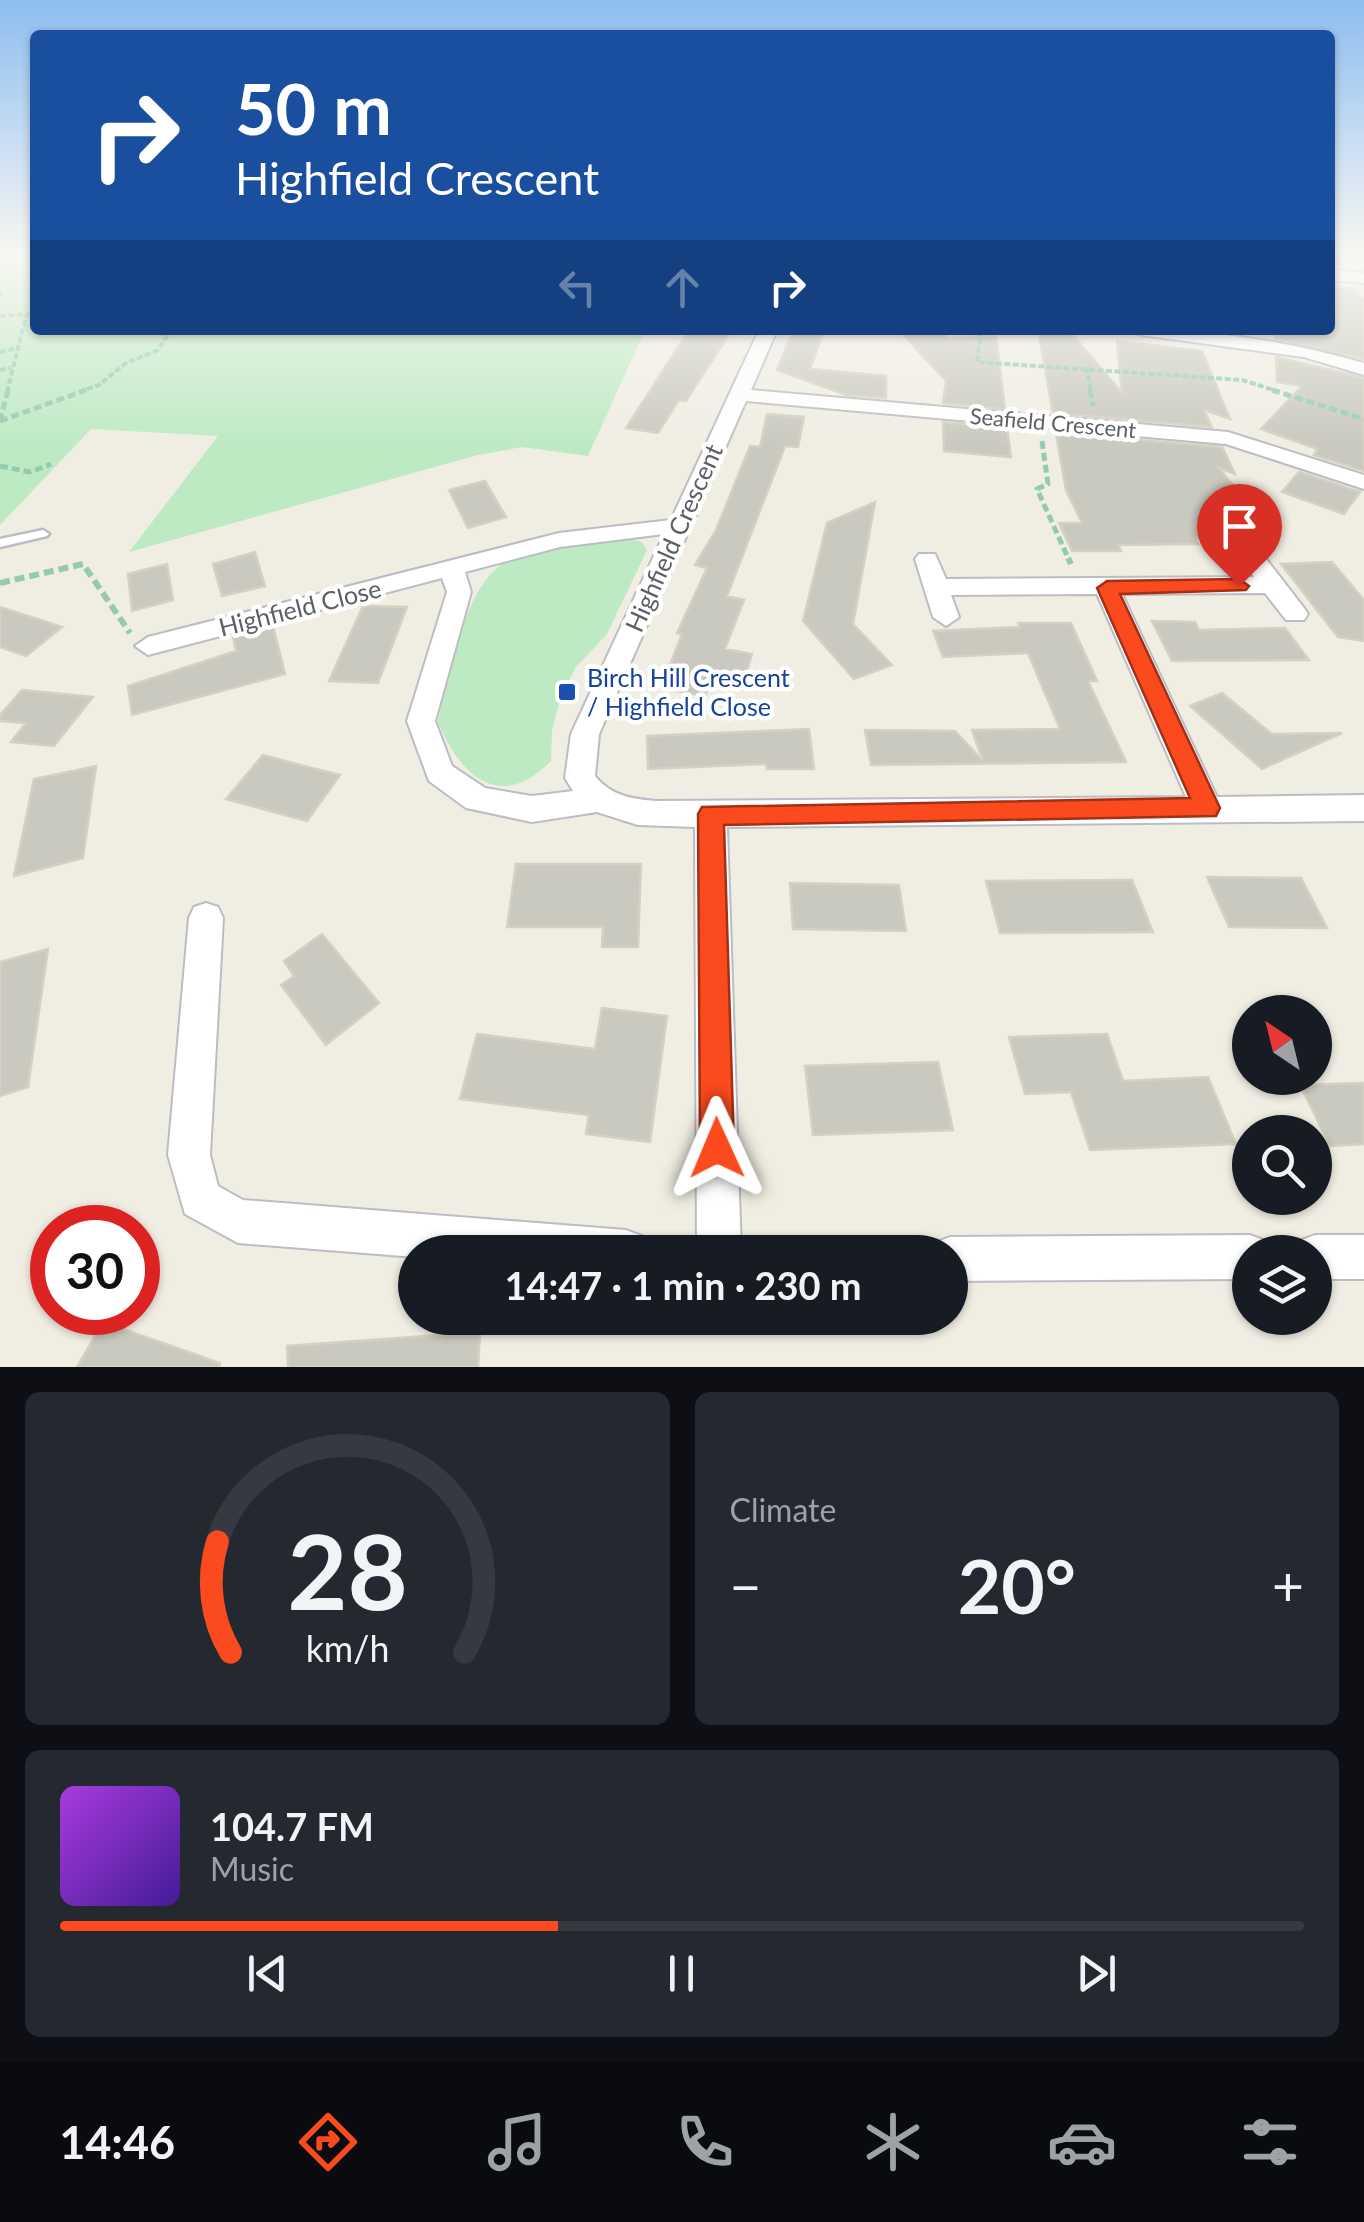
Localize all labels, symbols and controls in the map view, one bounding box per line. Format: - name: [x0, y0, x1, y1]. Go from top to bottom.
- text: 50 m: [235, 66, 392, 150]
- icon: right: [70, 70, 200, 200]
- text: Highfield Crescent: [235, 151, 599, 205]
- icon: left: [550, 260, 605, 315]
- icon: ahead: [655, 260, 710, 315]
- icon: right: [760, 260, 815, 315]
- street label: Seafield Crescent: [969, 402, 1137, 443]
- street label: Highfield Crescent: [618, 439, 728, 636]
- pin: [1197, 484, 1282, 587]
- icon: arrive: [1212, 499, 1267, 554]
- street label: Highfield Close: [215, 572, 384, 642]
- place label: Birch Hill Crescent / Highfield Close: [587, 662, 790, 721]
- marker: Birch Hill Crescent / Highfield Close: [556, 681, 578, 703]
- north arrow: [1232, 995, 1332, 1095]
- map controls: [1232, 995, 1332, 1335]
- position arrow: [665, 1096, 769, 1200]
- button: search: [1232, 1115, 1332, 1215]
- speed limit sign: 30: [30, 1205, 160, 1335]
- button: layers: [1232, 1235, 1332, 1335]
- text: 14:47 · 1 min · 230 m: [504, 1262, 862, 1308]
- text: Climate: [730, 1490, 836, 1529]
- text: 28: [287, 1507, 408, 1632]
- text: 20°: [958, 1540, 1076, 1630]
- text: −: [730, 1552, 761, 1618]
- text: +: [1272, 1552, 1304, 1618]
- text: km/h: [305, 1627, 389, 1670]
- text: 104.7 FM: [210, 1803, 374, 1849]
- text: Music: [210, 1849, 294, 1888]
- icon: previous: [240, 1946, 295, 2001]
- icon: pause: [654, 1946, 709, 2001]
- icon: next: [1069, 1946, 1124, 2001]
- icon: directions: [293, 2107, 363, 2177]
- icon: music: [482, 2107, 552, 2177]
- icon: phone: [670, 2107, 740, 2177]
- icon: climate: [858, 2107, 928, 2177]
- icon: car: [1047, 2107, 1117, 2177]
- icon: filters: [1235, 2107, 1305, 2177]
- text: 14:46: [59, 2115, 175, 2169]

